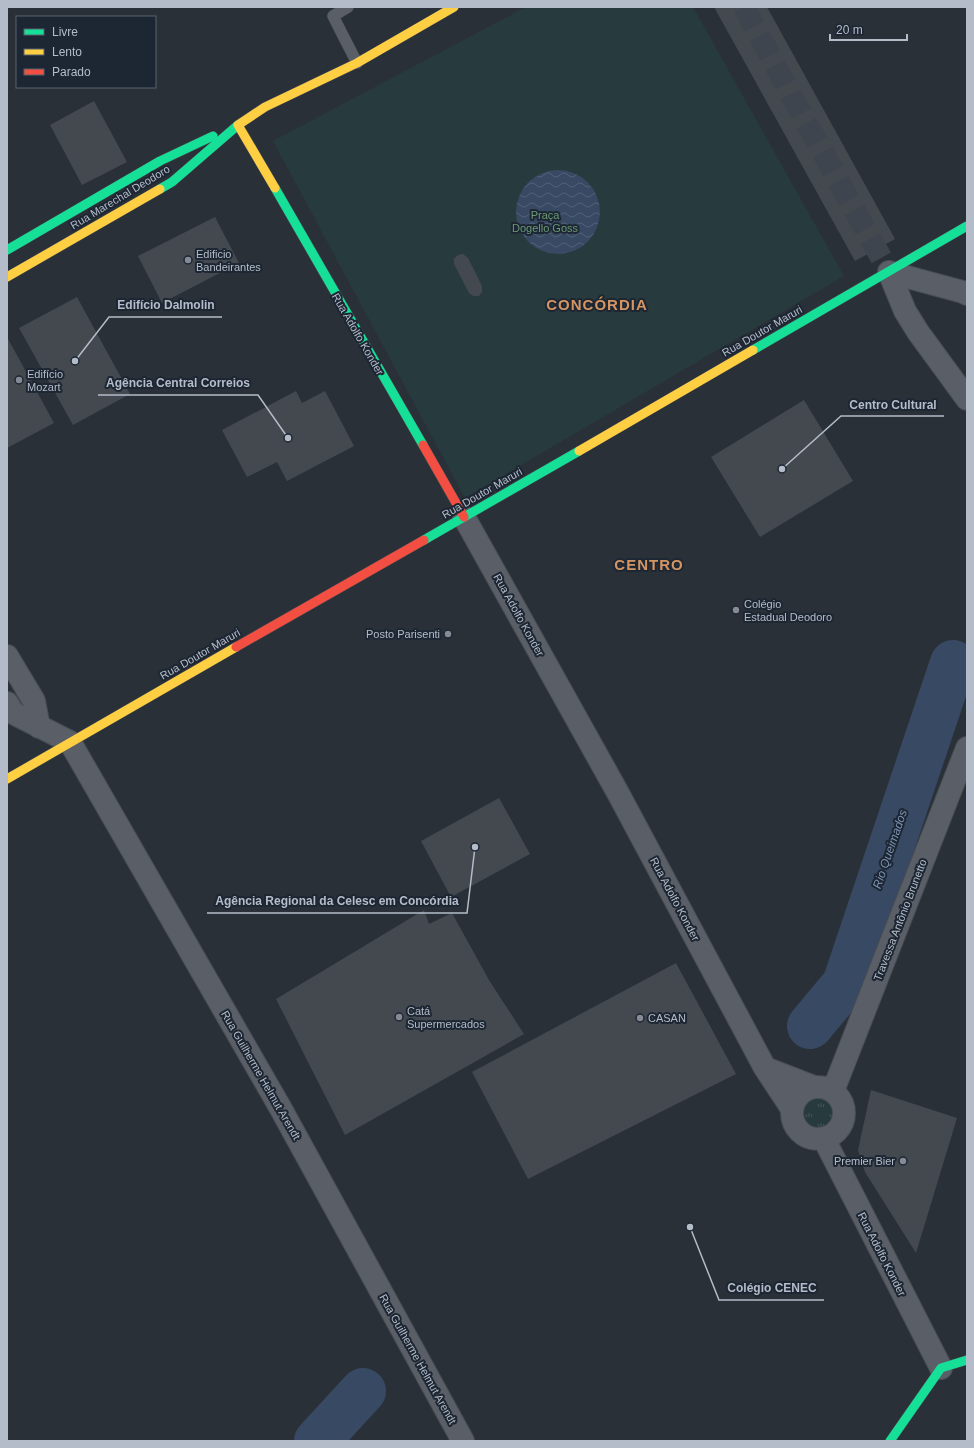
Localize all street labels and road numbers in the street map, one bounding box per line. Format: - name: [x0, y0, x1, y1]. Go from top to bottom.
- street label: Rua Marechal Deodoro: [68, 163, 172, 231]
- street label: Rua Adolfo Konder: [330, 291, 386, 377]
- street label: Rua Doutor Maruri: [720, 303, 804, 359]
- street label: Rua Doutor Maruri: [440, 465, 524, 521]
- street label: Rua Adolfo Konder: [491, 572, 547, 659]
- street label: Rua Doutor Maruri: [158, 626, 242, 682]
- street label: Rua Adolfo Konder: [648, 855, 702, 943]
- street label: Travessa Antônio Brunetto: [871, 858, 929, 982]
- street label: Rua Guilherme Helmut Arendt: [219, 1008, 303, 1142]
- street label: Rua Adolfo Konder: [856, 1210, 908, 1298]
- street label: Rua Guilherme Helmut Arendt: [377, 1292, 459, 1426]

